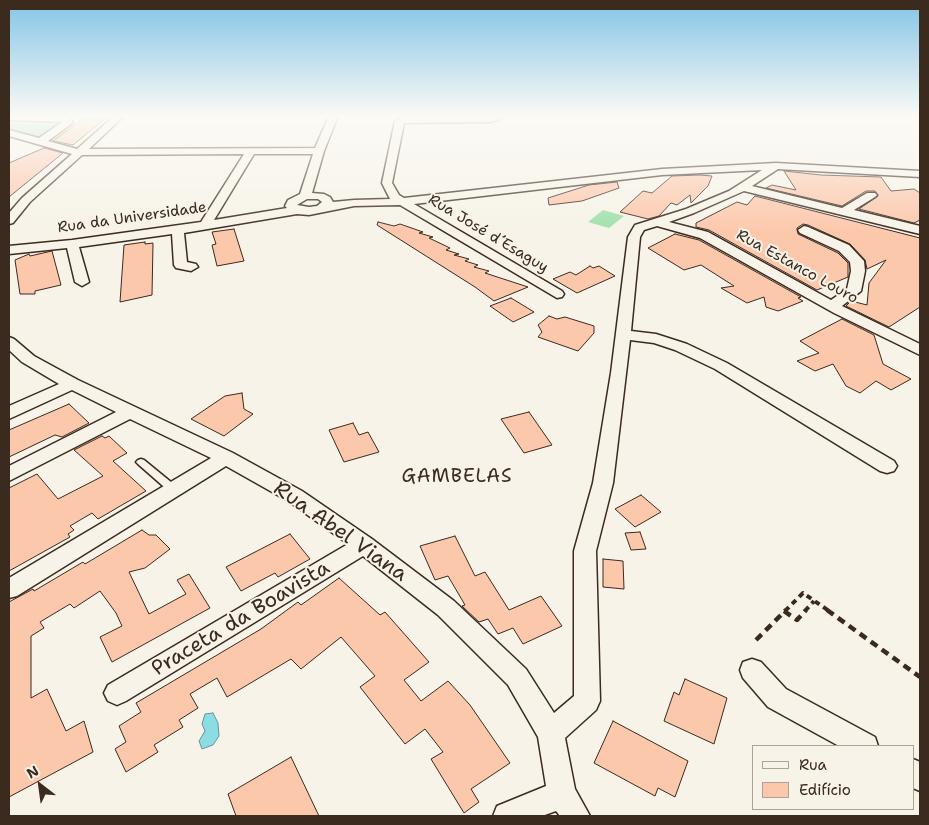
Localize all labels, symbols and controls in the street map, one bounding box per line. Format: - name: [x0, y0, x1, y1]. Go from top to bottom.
- street label: Rua José d´Esaguy: [425, 191, 551, 277]
- street label: Rua da Universidade: [56, 199, 208, 237]
- street label: Rua Estanco Louro: [733, 226, 861, 308]
- district label: GAMBELAS: [401, 466, 513, 488]
- street label: Rua Abel Viana: [268, 476, 412, 588]
- street label: Praceta da Boavista: [147, 556, 335, 682]
- legend: [752, 745, 914, 810]
- text: Rua: [799, 755, 827, 775]
- north arrow: [15, 760, 65, 810]
- text: N: [23, 761, 42, 783]
- text: Edifício: [799, 780, 851, 800]

